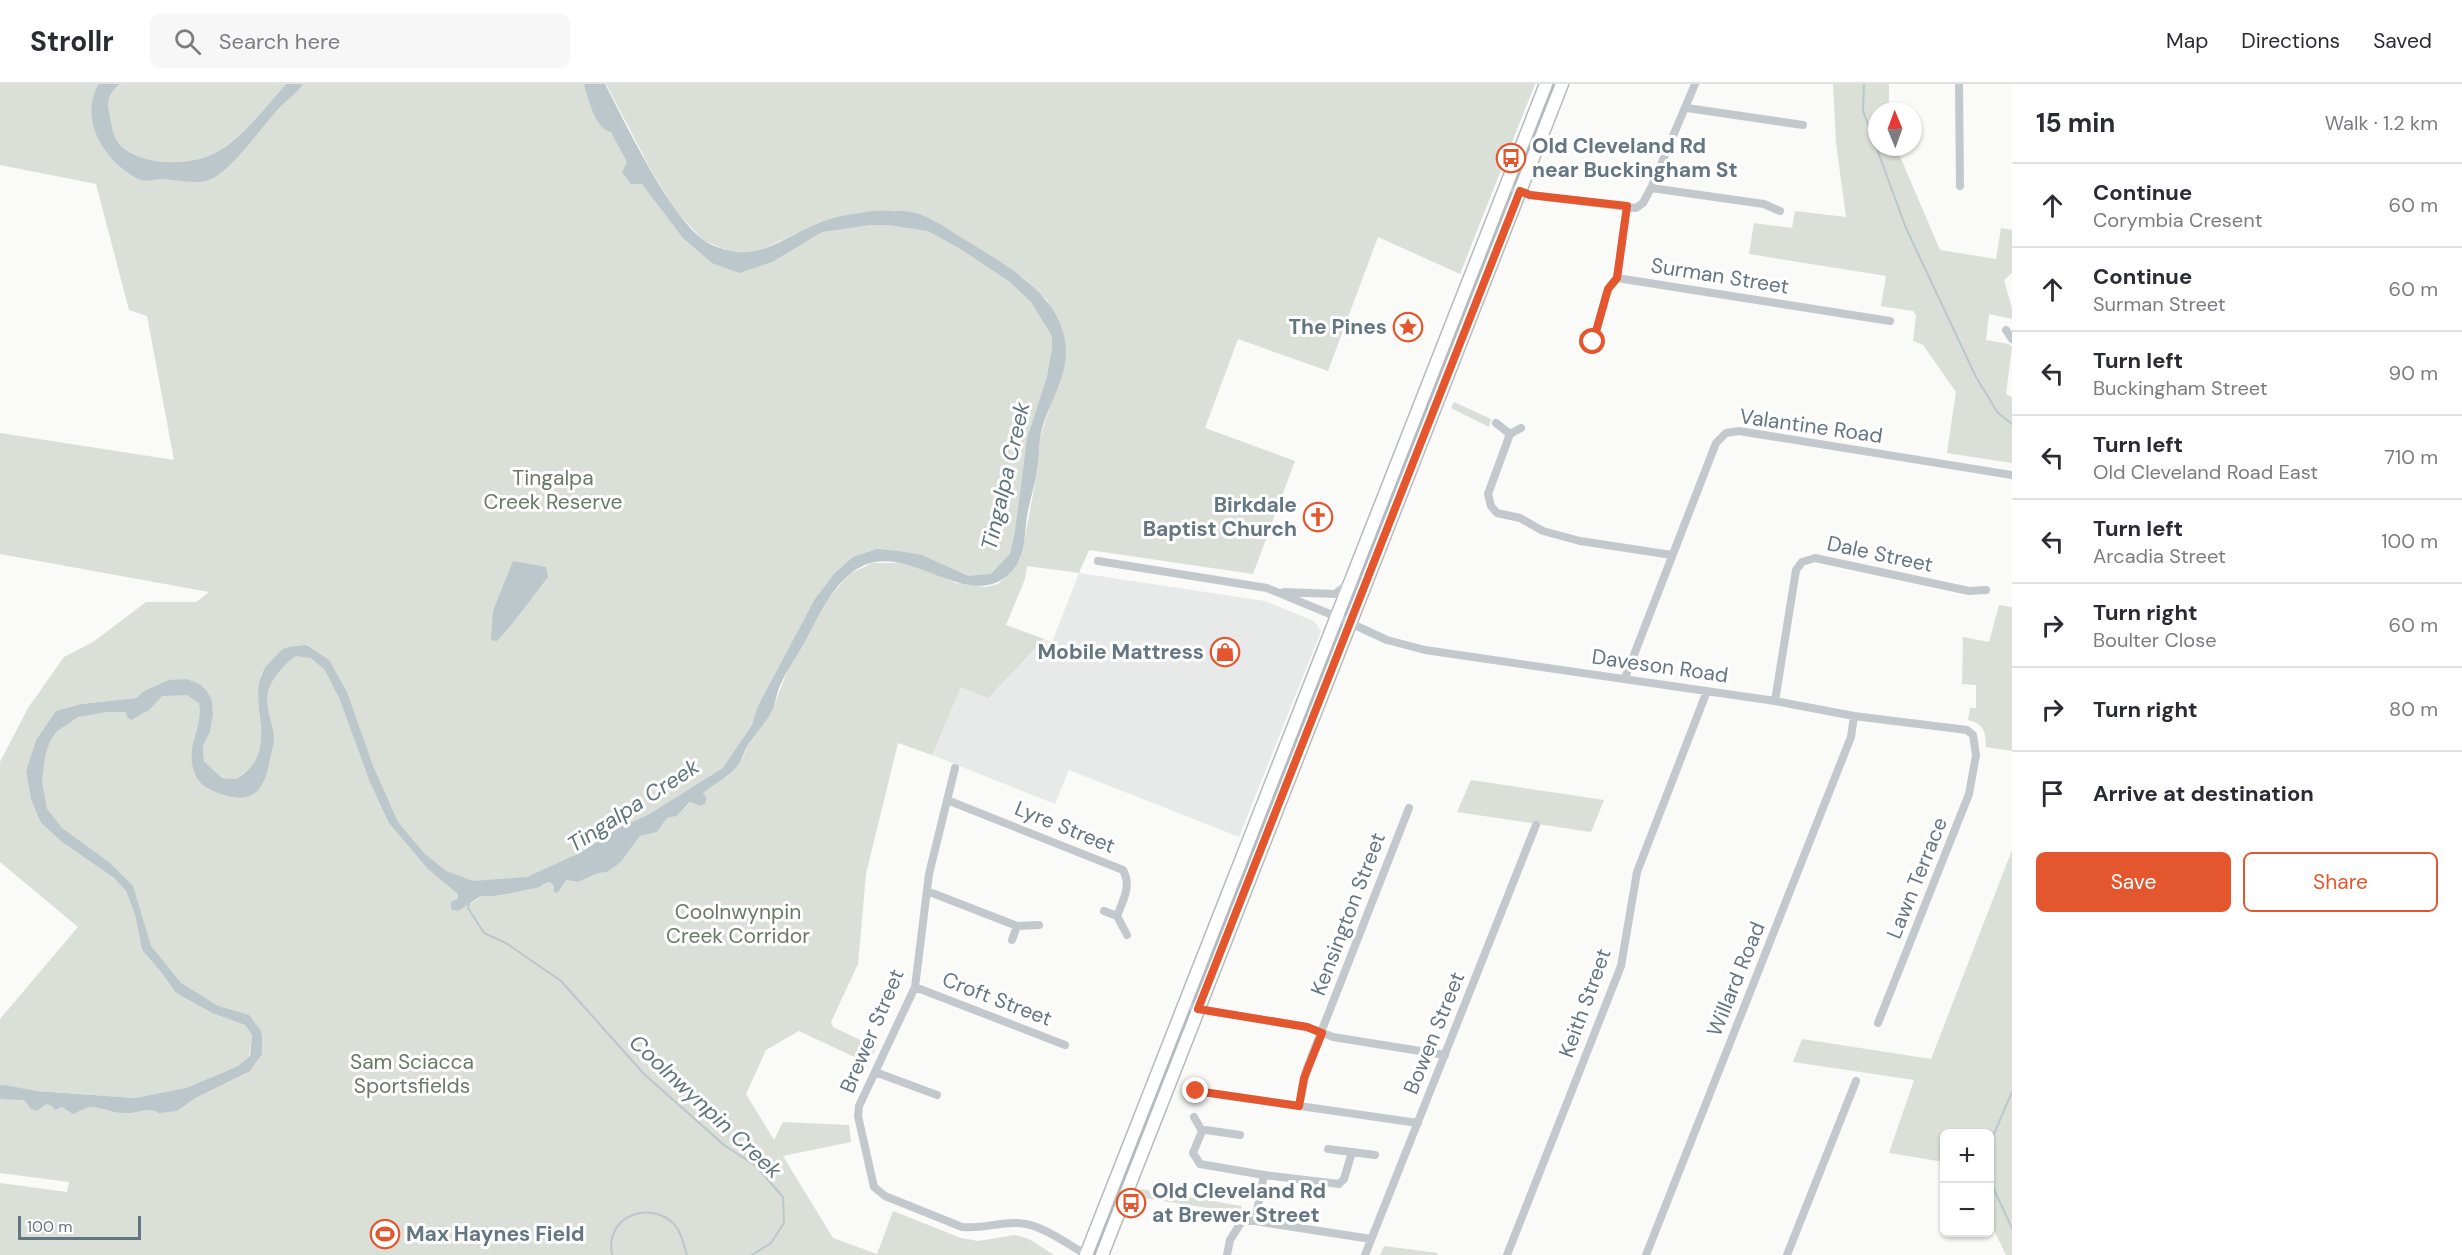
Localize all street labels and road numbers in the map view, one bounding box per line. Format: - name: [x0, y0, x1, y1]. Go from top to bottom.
- street label: Surman Street: [1649, 251, 1791, 301]
- street label: Valantine Road: [1738, 402, 1884, 450]
- street label: Dale Street: [1824, 529, 1936, 579]
- street label: Daveson Road: [1590, 643, 1730, 689]
- street label: Lyre Street: [1011, 794, 1119, 860]
- street label: Lawn Terrace: [1880, 813, 1954, 943]
- street label: Kensington Street: [1304, 828, 1392, 1000]
- street label: Willard Road: [1700, 918, 1772, 1040]
- street label: Keith Street: [1552, 945, 1618, 1061]
- street label: Brewer Street: [833, 965, 911, 1097]
- street label: Croft Street: [938, 965, 1056, 1033]
- street label: Bowen Street: [1397, 968, 1471, 1098]

